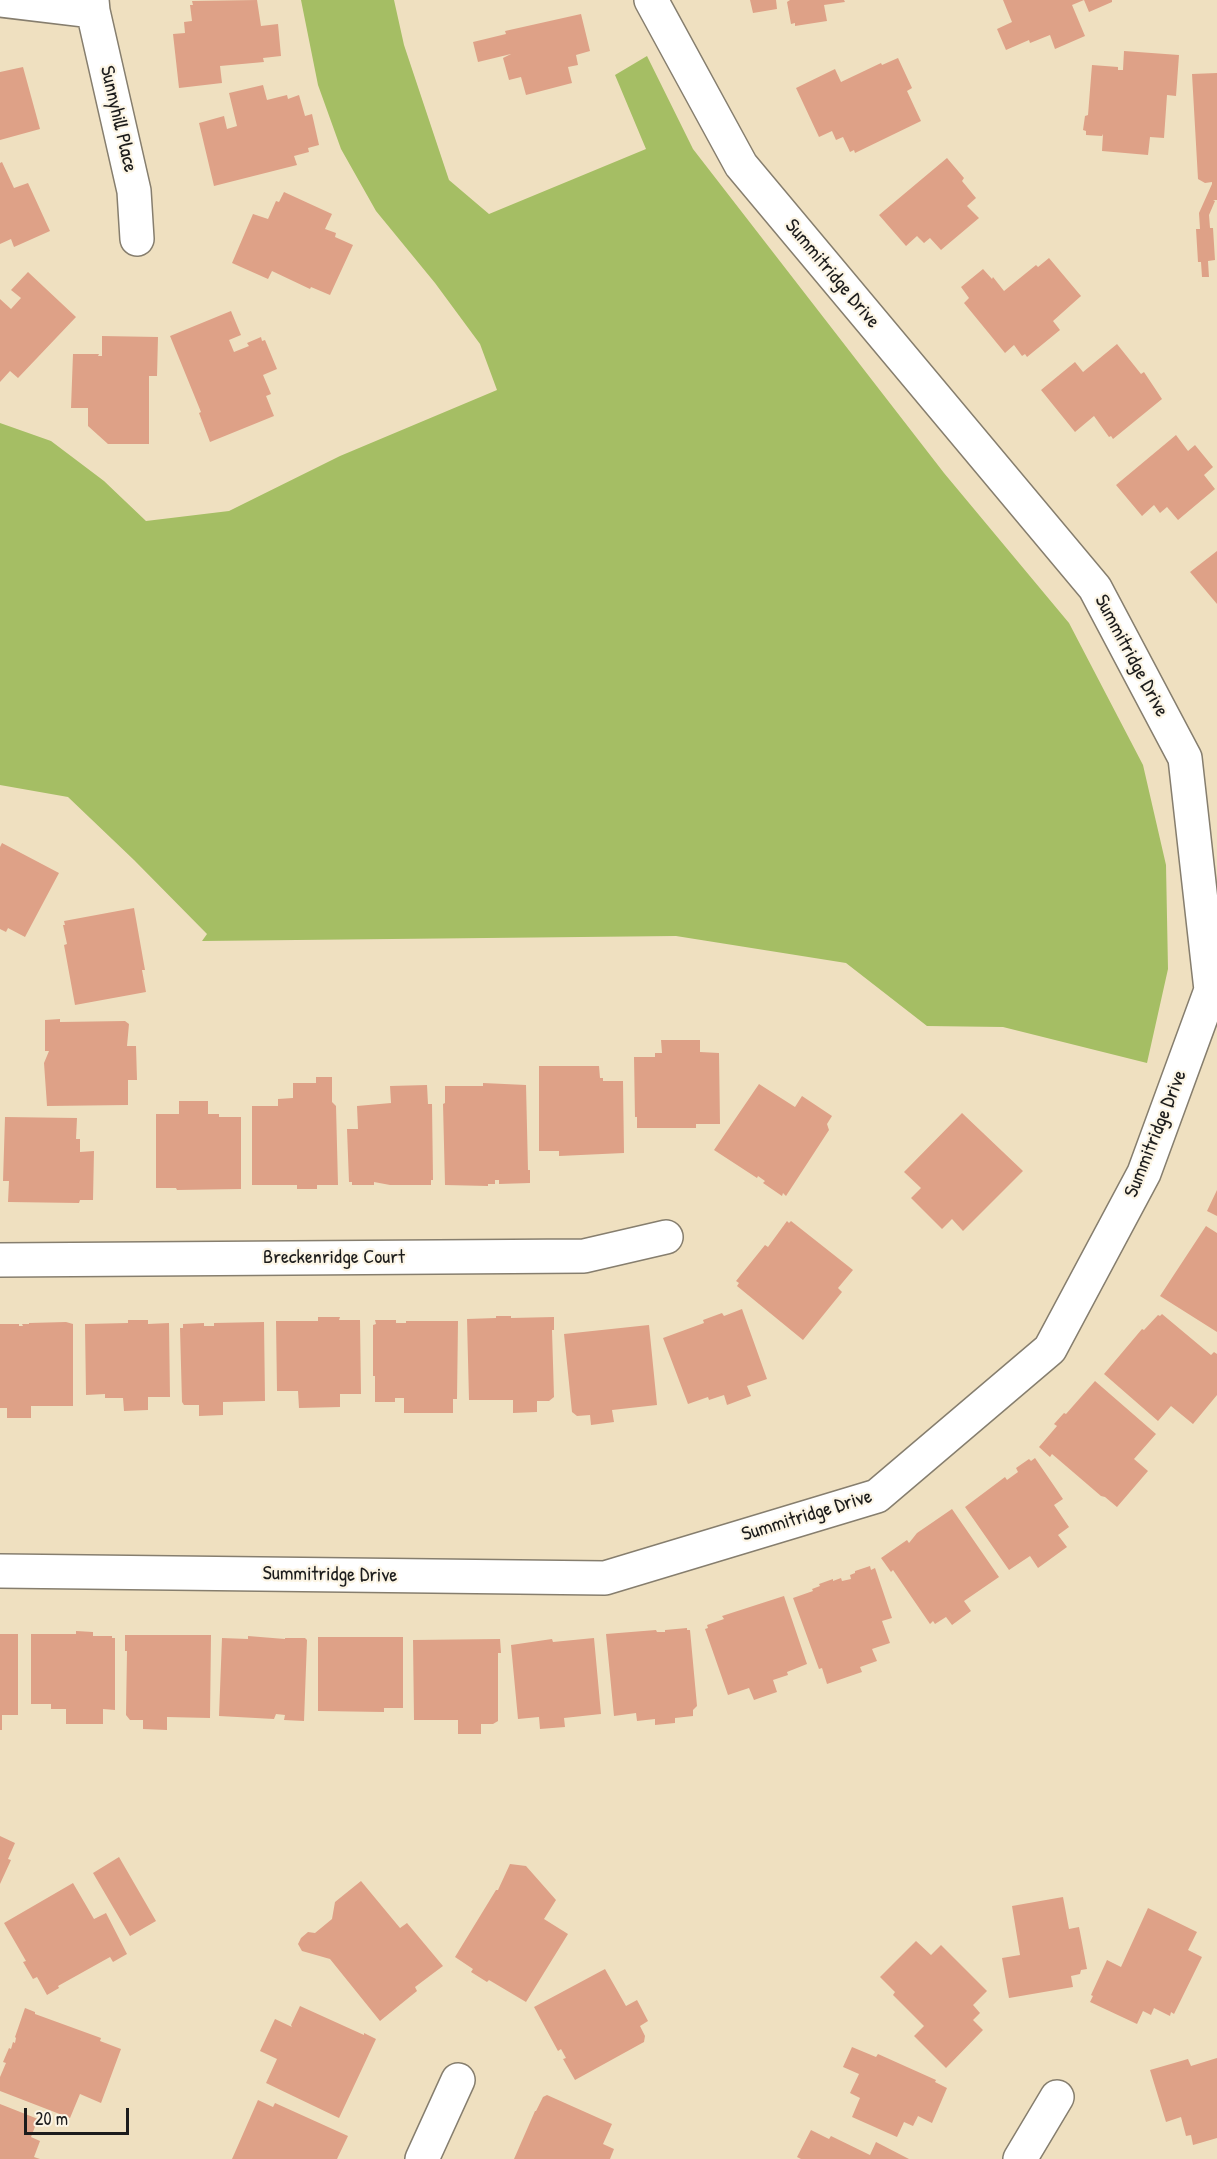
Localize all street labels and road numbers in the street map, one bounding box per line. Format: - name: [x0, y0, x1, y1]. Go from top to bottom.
- street label: Sunnyhill Place: [94, 64, 142, 174]
- street label: Summitridge Drive: [779, 215, 885, 333]
- street label: Summitridge Drive: [1089, 591, 1173, 721]
- street label: Summitridge Drive: [1120, 1067, 1192, 1201]
- street label: Breckenridge Court: [263, 1246, 405, 1270]
- street label: Summitridge Drive: [739, 1485, 875, 1547]
- street label: Summitridge Drive: [262, 1562, 398, 1588]

